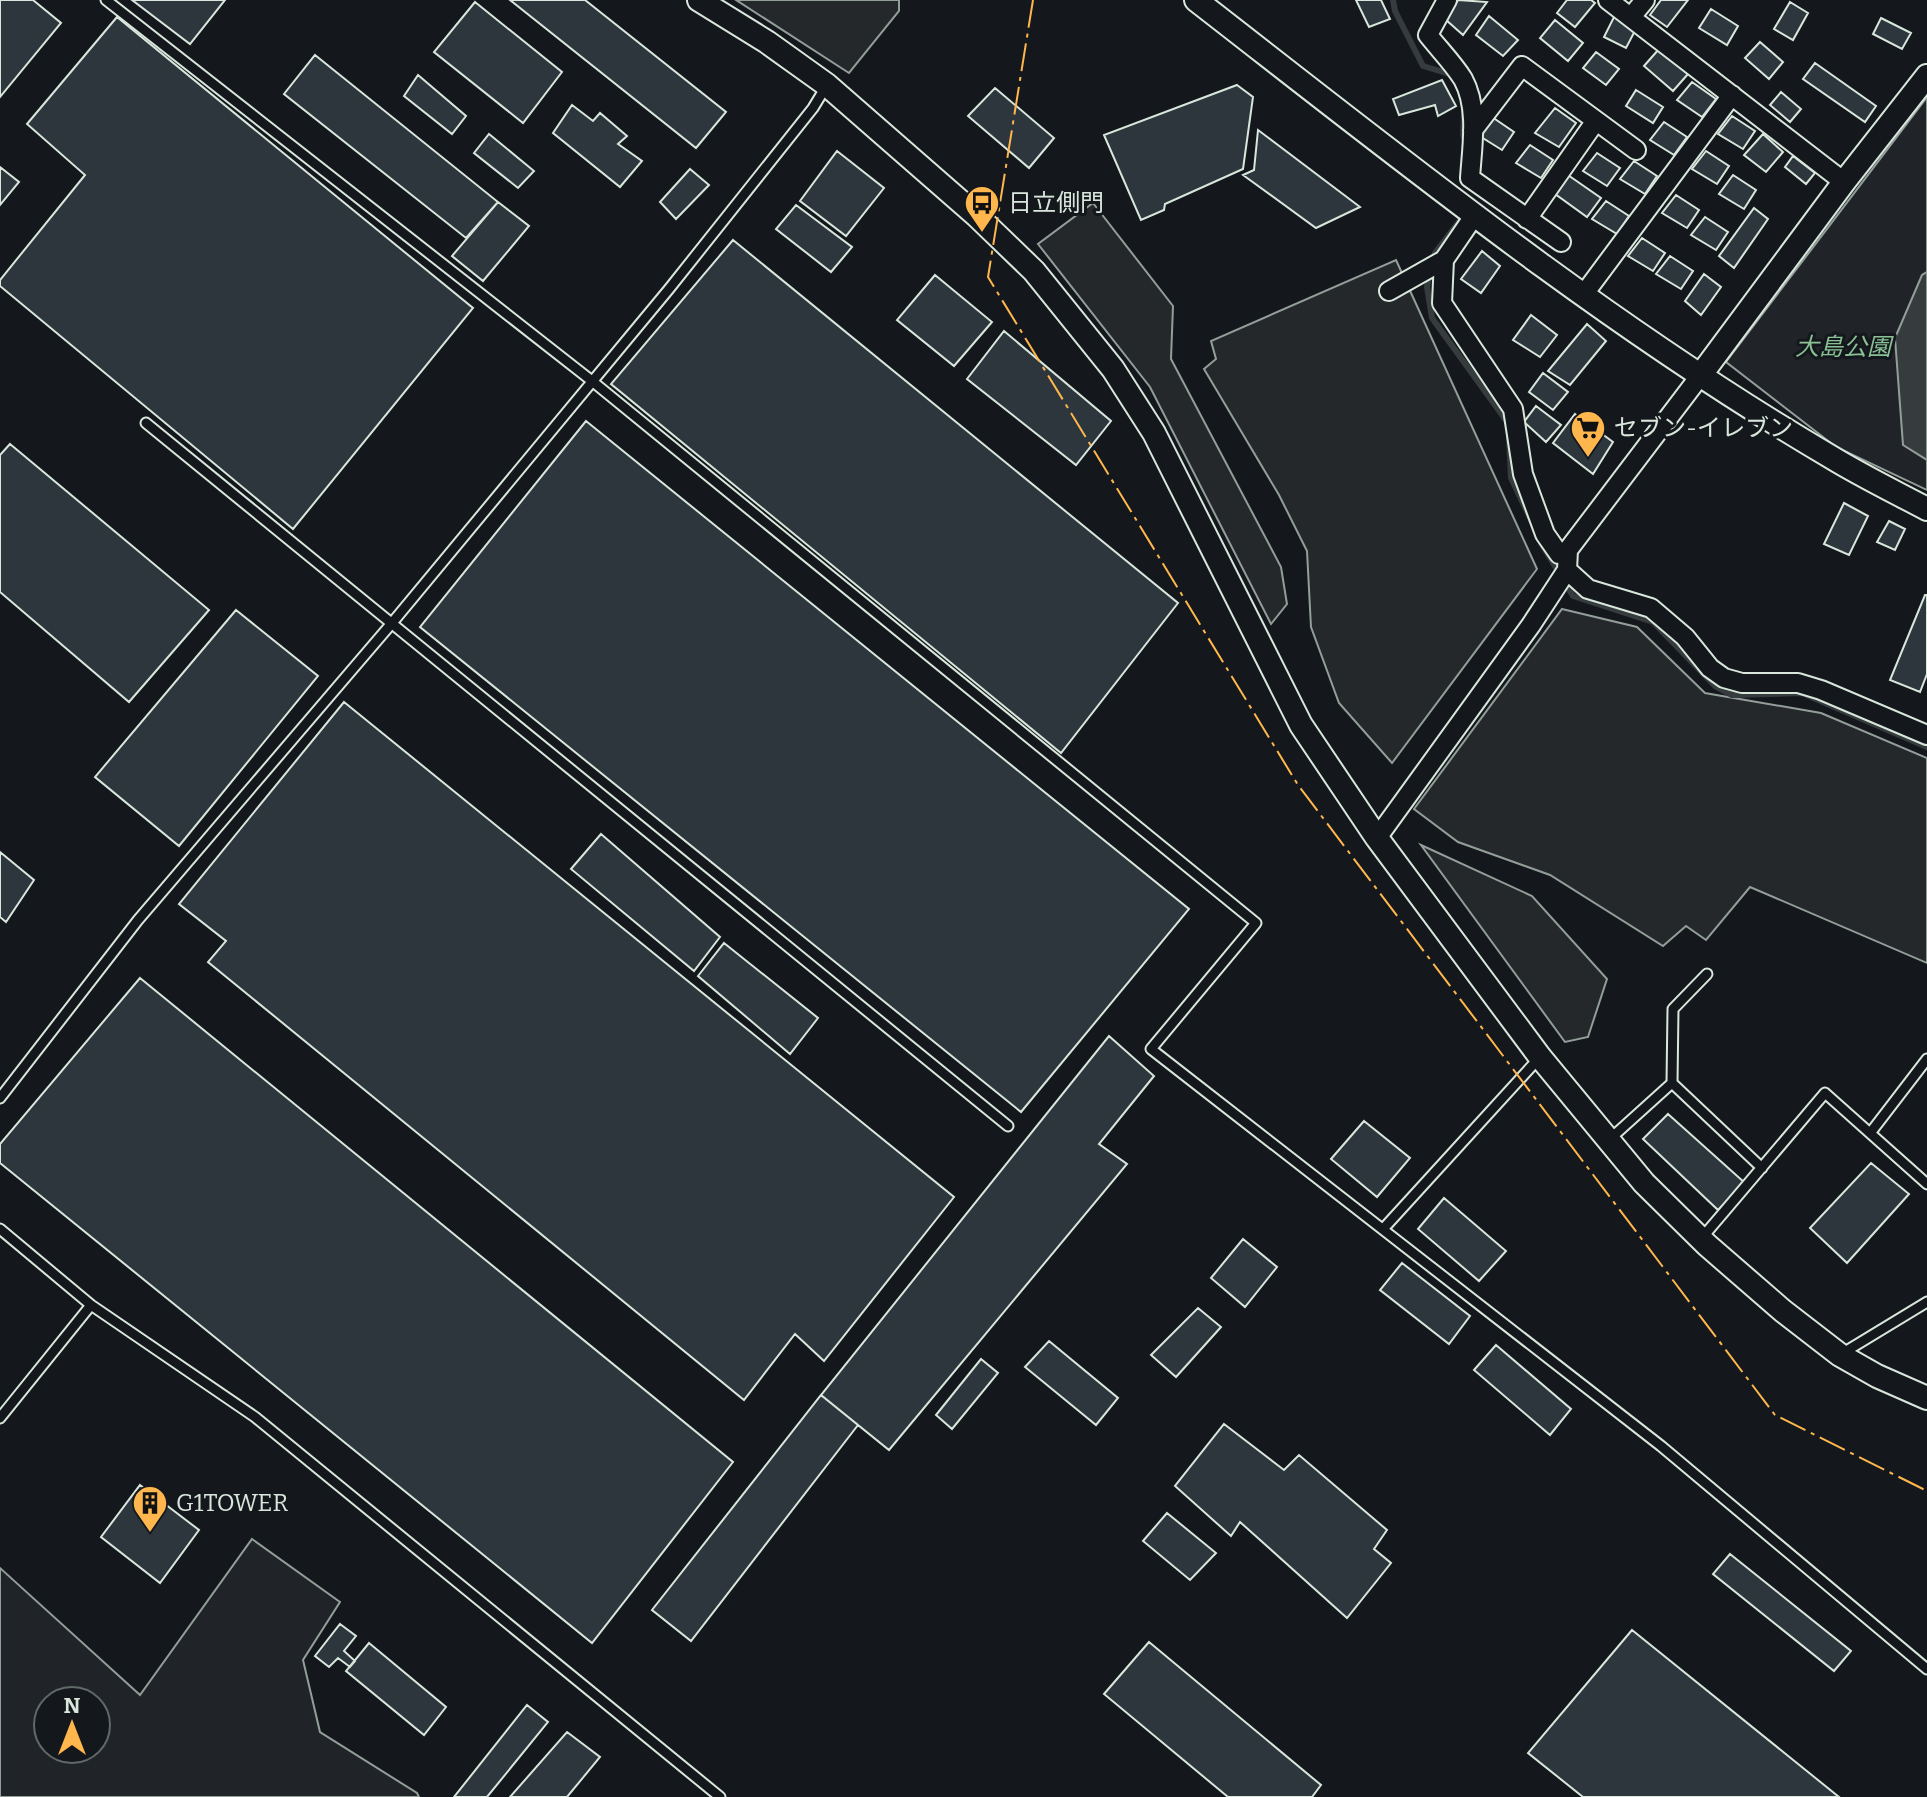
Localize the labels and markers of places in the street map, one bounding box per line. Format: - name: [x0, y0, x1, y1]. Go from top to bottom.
- bus stop icon: 日立側門: [963, 184, 1001, 234]
- place label: 日立側門: [1008, 189, 1104, 217]
- supermarket icon: セブン-イレブン: [1569, 409, 1607, 459]
- place label: セブン-イレブン: [1614, 414, 1793, 442]
- building icon: G1TOWER: [131, 1484, 169, 1534]
- place label: G1TOWER: [176, 1489, 288, 1517]

